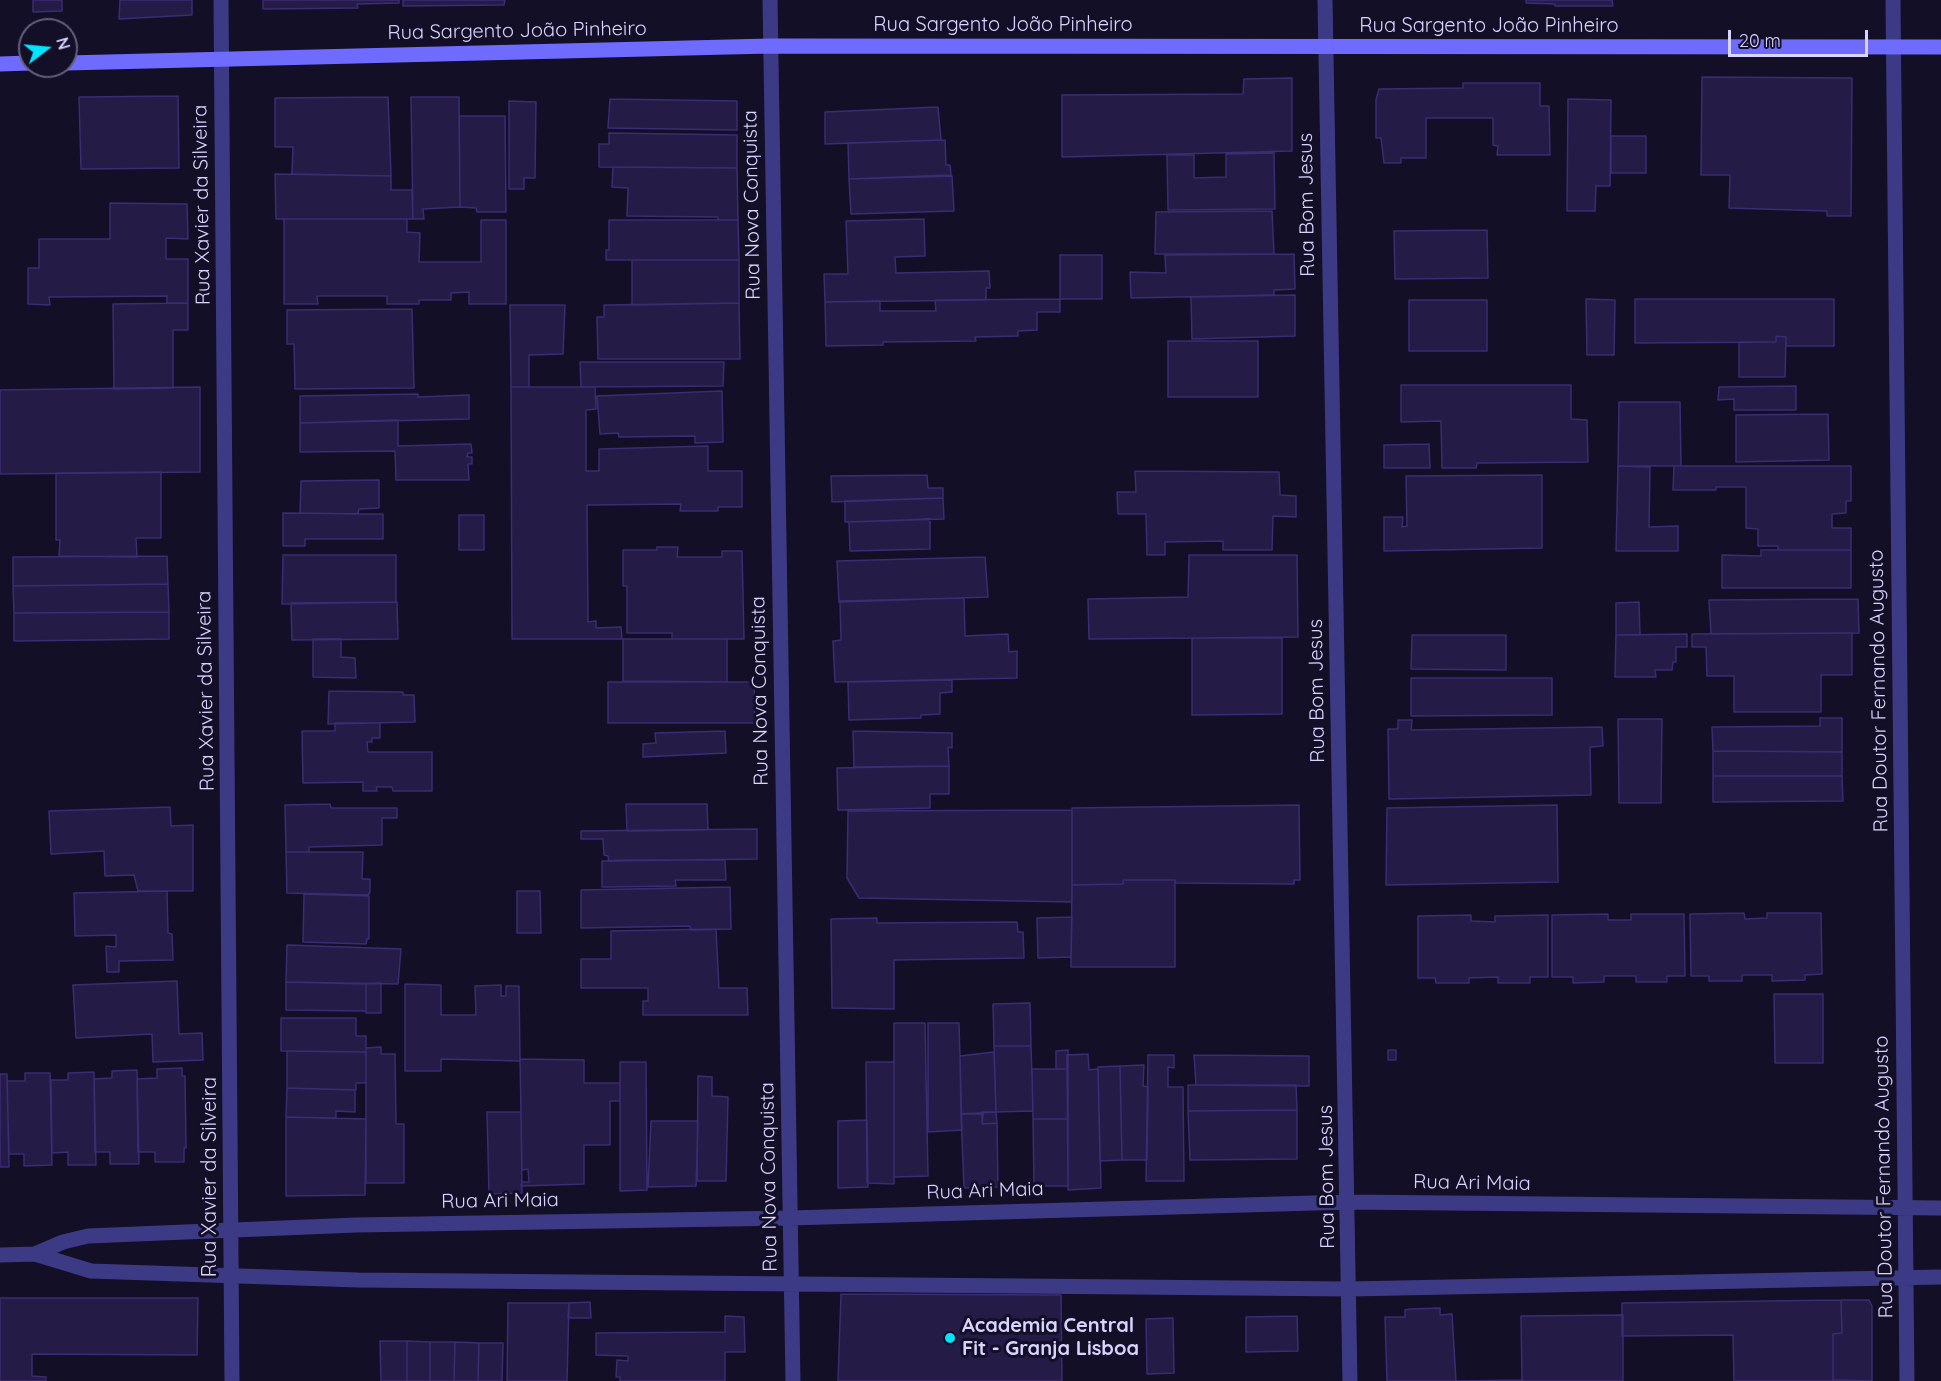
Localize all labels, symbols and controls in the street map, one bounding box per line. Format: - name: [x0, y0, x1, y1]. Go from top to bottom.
- street label: Rua Sargento João Pinheiro: [873, 13, 1133, 37]
- street label: Rua Sargento João Pinheiro: [1359, 14, 1619, 38]
- street label: Rua Sargento João Pinheiro: [387, 17, 647, 45]
- north arrow: [18, 18, 78, 78]
- scale bar: [1731, 18, 1870, 56]
- text: 20 m: [1739, 29, 1781, 52]
- text: N: [52, 35, 75, 52]
- street label: Rua Xavier da Silveira: [188, 105, 216, 305]
- street label: Rua Nova Conquista: [738, 110, 766, 300]
- street label: Rua Bom Jesus: [1294, 133, 1320, 277]
- street label: Rua Doutor Fernando Augusto: [1865, 549, 1893, 833]
- street label: Rua Xavier da Silveira: [192, 591, 220, 791]
- street label: Rua Nova Conquista: [746, 596, 774, 786]
- street label: Rua Bom Jesus: [1304, 619, 1330, 763]
- street label: Rua Doutor Fernando Augusto: [1870, 1035, 1898, 1319]
- street label: Rua Xavier da Silveira: [198, 1077, 222, 1277]
- street label: Rua Nova Conquista: [755, 1082, 783, 1272]
- street label: Rua Bom Jesus: [1314, 1105, 1340, 1249]
- street label: Rua Ari Maia: [1413, 1170, 1531, 1196]
- street label: Rua Ari Maia: [926, 1177, 1044, 1205]
- street label: Rua Ari Maia: [441, 1188, 559, 1214]
- place label: Academia Central Fit - Granja Lisboa: [962, 1314, 1139, 1361]
- marker: Academia Central Fit - Granja Lisboa: [943, 1331, 957, 1345]

